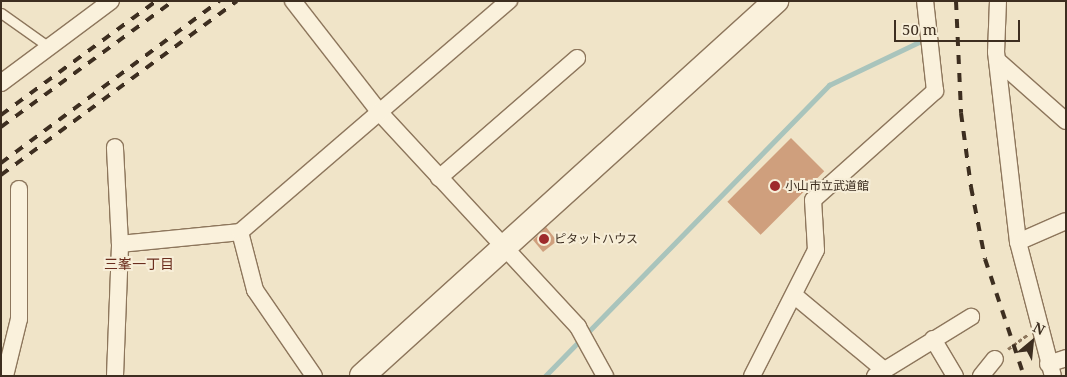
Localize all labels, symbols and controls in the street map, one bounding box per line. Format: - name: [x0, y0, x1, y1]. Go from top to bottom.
- scale bar: [897, 10, 1023, 42]
- text: 50 m: [902, 19, 937, 39]
- place label: 小山市立武道館: [785, 179, 869, 193]
- marker: 小山市立武道館: [769, 180, 781, 192]
- place label: ピタットハウス: [554, 232, 638, 246]
- marker: ピタットハウス: [538, 233, 550, 245]
- district label: 三峯一丁目: [104, 256, 174, 272]
- north arrow: [1007, 317, 1057, 367]
- text: N: [1030, 317, 1049, 339]

